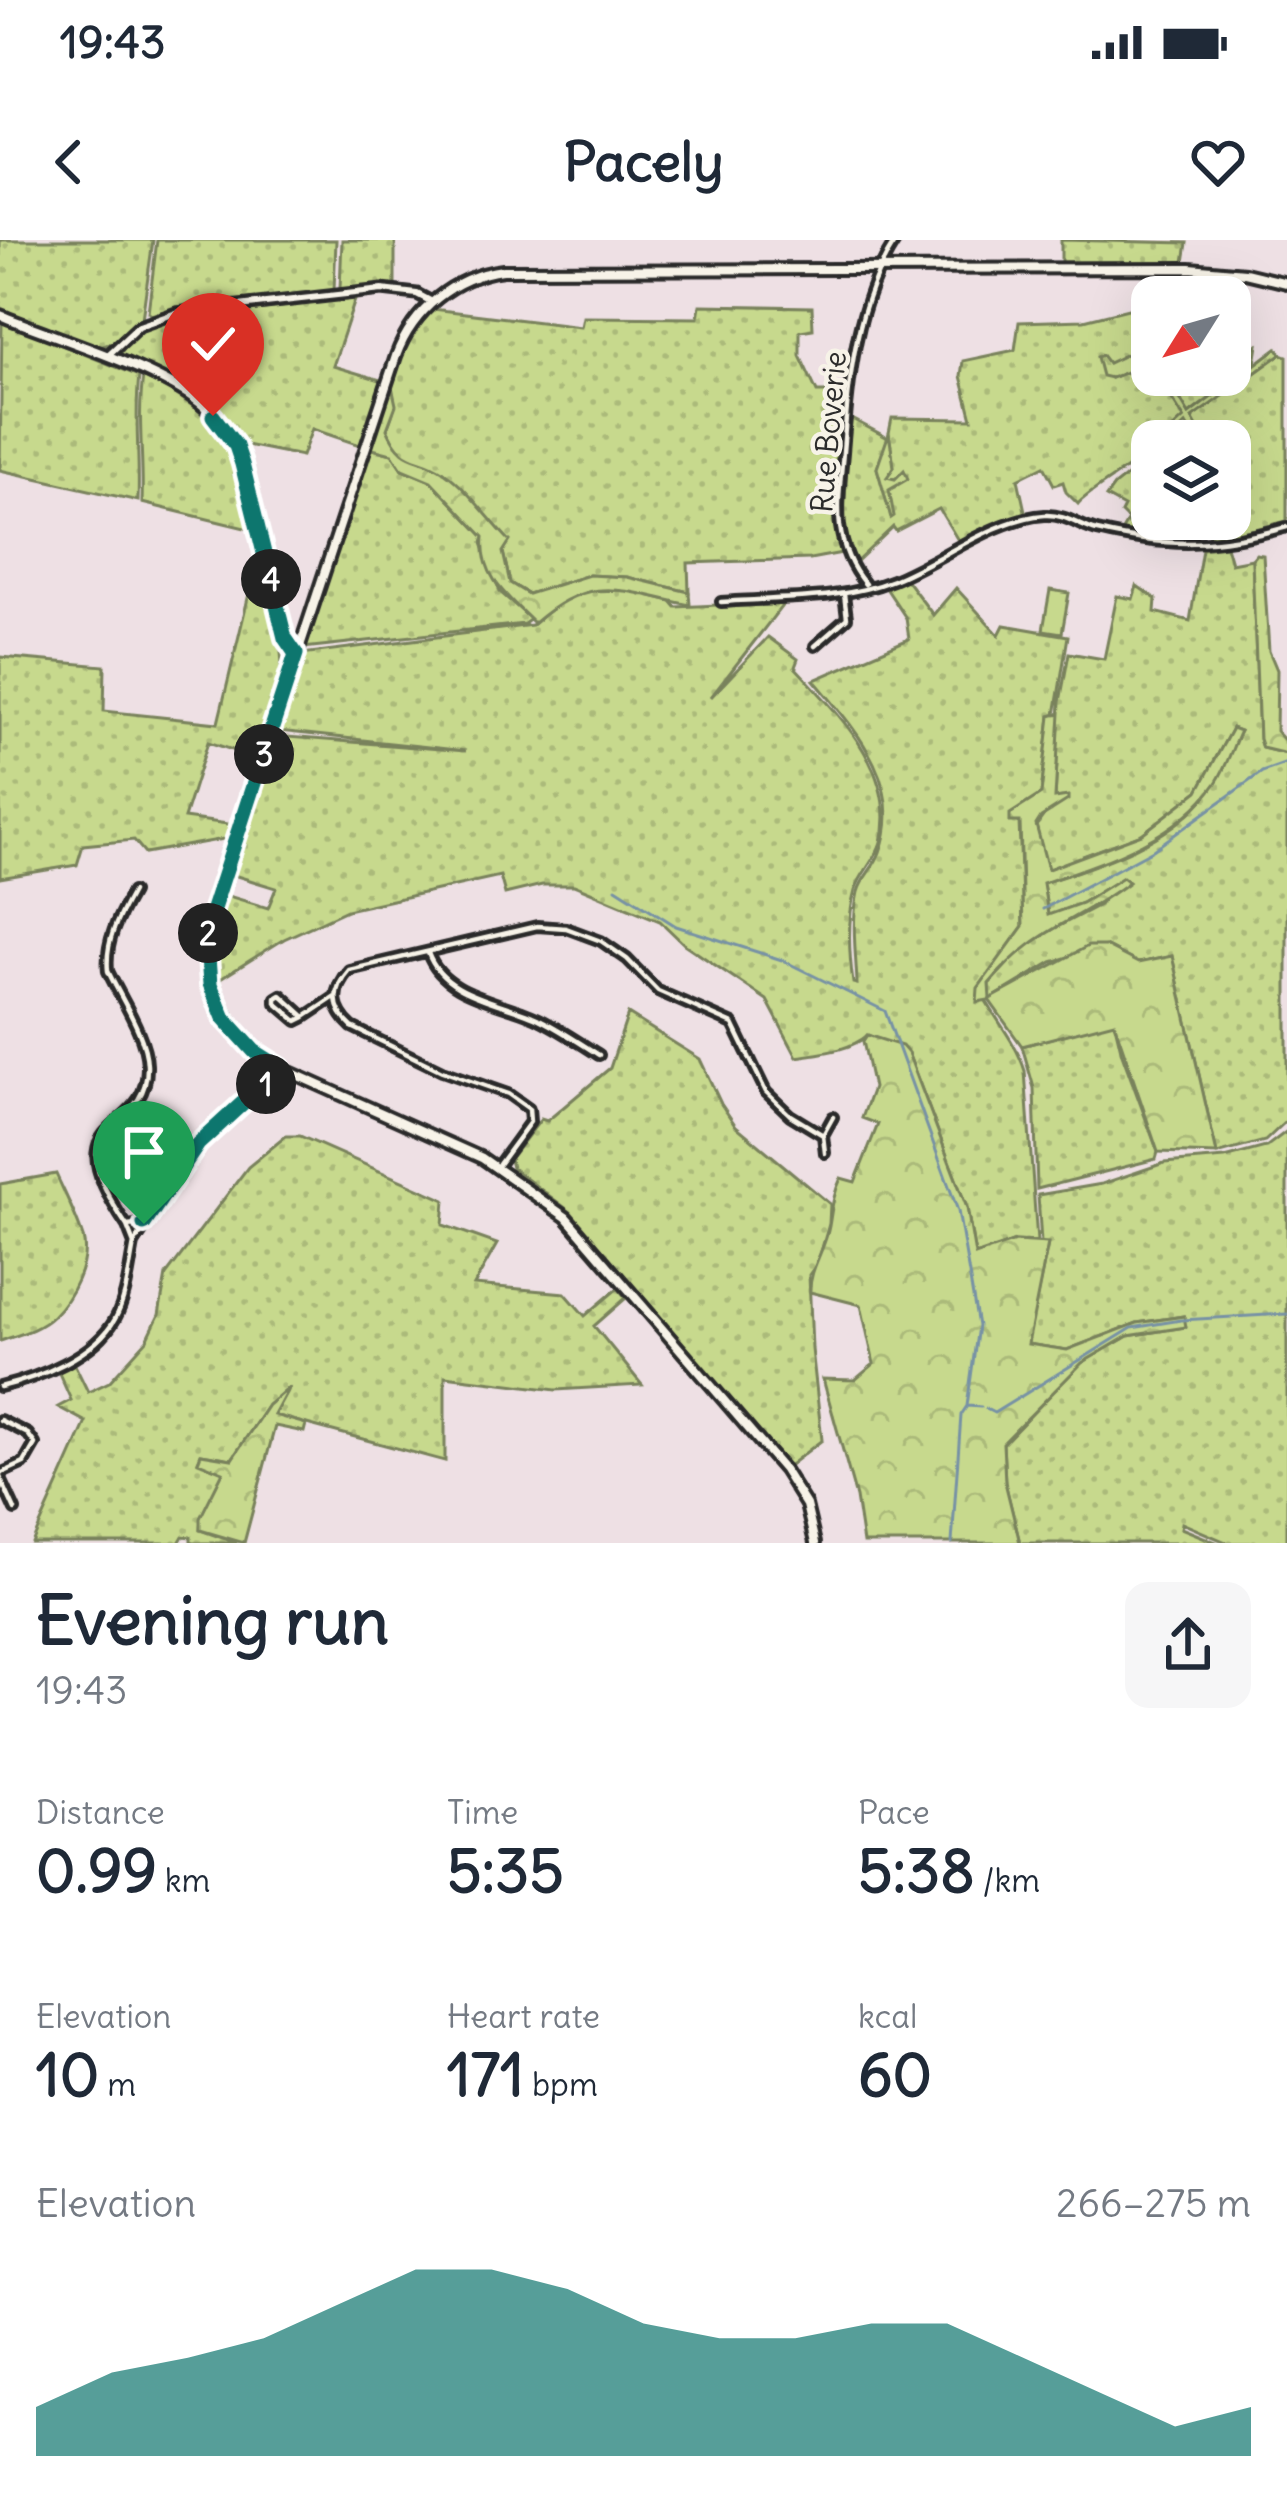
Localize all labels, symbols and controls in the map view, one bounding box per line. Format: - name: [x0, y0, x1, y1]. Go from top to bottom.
- text: 19:43: [60, 14, 165, 70]
- text: Pacely: [563, 128, 724, 196]
- icon: back: [36, 129, 102, 195]
- icon: heart: [1185, 129, 1251, 195]
- north arrow: [1131, 276, 1251, 396]
- map controls: [1131, 276, 1251, 540]
- pin: [162, 293, 264, 416]
- icon: check: [180, 311, 246, 377]
- street label: Rue Boverie: [802, 350, 854, 514]
- button: layers: [1131, 420, 1251, 540]
- pin: 4: [241, 549, 301, 609]
- text: 4: [261, 558, 281, 600]
- pin: 3: [234, 724, 294, 784]
- text: 3: [255, 733, 273, 775]
- pin: 2: [178, 903, 238, 963]
- text: 2: [199, 912, 217, 954]
- pin: 1: [236, 1054, 296, 1114]
- text: 1: [259, 1063, 273, 1105]
- pin: [93, 1101, 195, 1224]
- icon: arrive: [111, 1119, 177, 1185]
- text: Evening run: [36, 1579, 389, 1662]
- button: share: [1125, 1582, 1251, 1708]
- text: 19:43: [36, 1666, 127, 1715]
- text: Distance: [36, 1791, 165, 1833]
- text: Time: [447, 1791, 518, 1833]
- text: Pace: [858, 1791, 930, 1833]
- text: 0.99: [36, 1833, 157, 1908]
- text: 5:35: [447, 1833, 564, 1908]
- text: 5:38: [858, 1833, 975, 1908]
- text: km: [157, 1859, 211, 1901]
- text: /km: [975, 1859, 1040, 1901]
- text: Elevation: [36, 1995, 171, 2037]
- text: Heart rate: [447, 1995, 600, 2037]
- text: kcal: [858, 1995, 917, 2037]
- text: 10: [36, 2037, 99, 2112]
- text: 171: [447, 2037, 524, 2112]
- text: 60: [858, 2037, 932, 2112]
- text: m: [99, 2063, 136, 2105]
- text: bpm: [524, 2063, 598, 2105]
- text: Elevation: [36, 2179, 196, 2228]
- text: 266–275 m: [1056, 2179, 1251, 2228]

